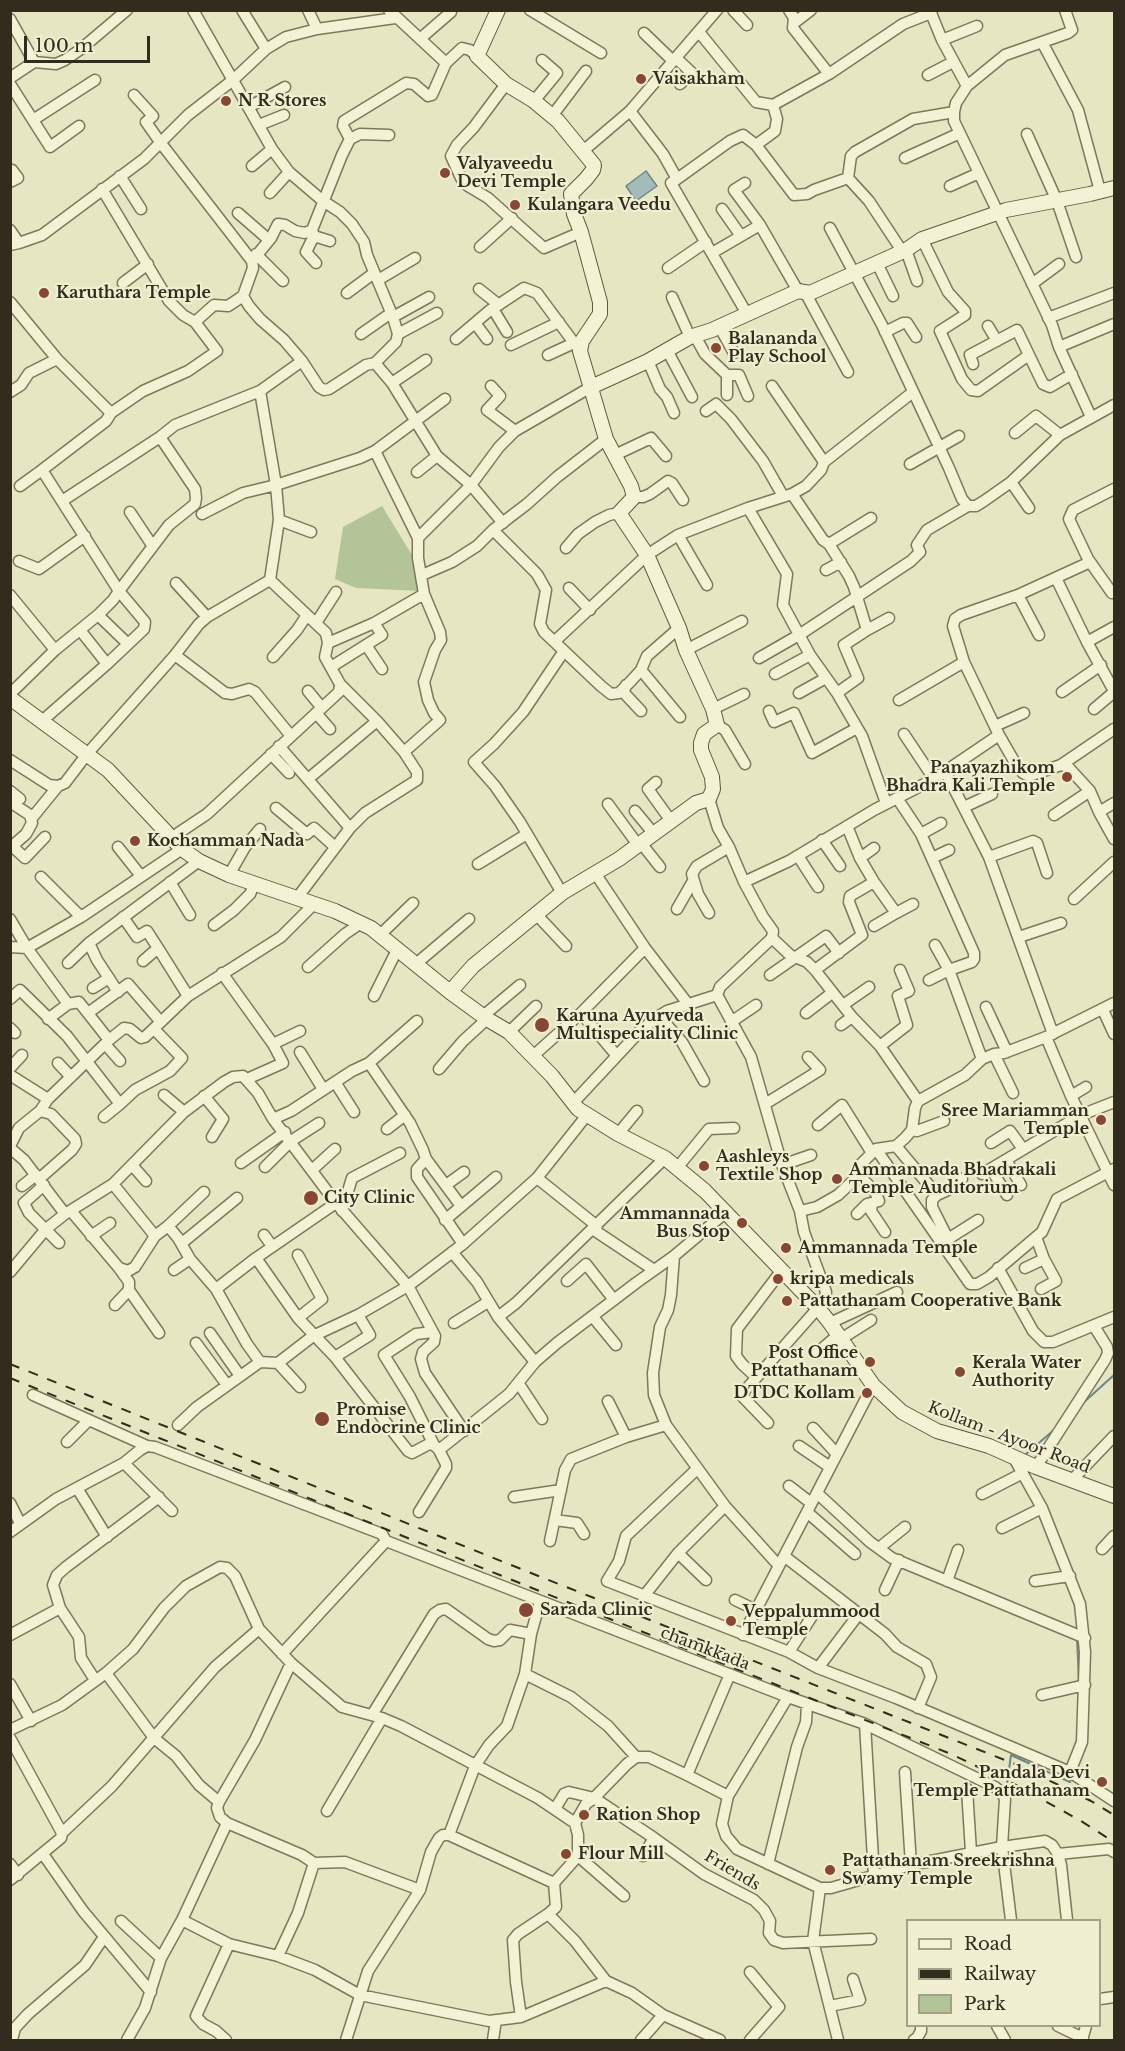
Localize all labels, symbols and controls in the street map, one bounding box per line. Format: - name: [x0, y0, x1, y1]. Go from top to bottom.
- scale bar: [27, 24, 153, 62]
- text: 100 m: [35, 35, 93, 57]
- place label: Vaisakham: [653, 69, 745, 89]
- marker: Vaisakham: [634, 72, 648, 86]
- place label: N R Stores: [238, 91, 326, 111]
- marker: N R Stores: [219, 94, 233, 108]
- place label: Valyaveedu Devi Temple: [457, 154, 566, 192]
- marker: Valyaveedu Devi Temple: [438, 166, 452, 180]
- place label: Kulangara Veedu: [527, 195, 671, 215]
- marker: Kulangara Veedu: [508, 198, 522, 212]
- place label: Karuthara Temple: [56, 283, 211, 303]
- marker: Karuthara Temple: [37, 286, 51, 300]
- place label: Balananda Play School: [728, 329, 826, 367]
- marker: Balananda Play School: [709, 341, 723, 355]
- place label: Panayazhikom Bhadra Kali Temple: [886, 758, 1055, 796]
- marker: Panayazhikom Bhadra Kali Temple: [1060, 770, 1074, 784]
- place label: Kochamman Nada: [147, 831, 304, 851]
- marker: Kochamman Nada: [128, 834, 142, 848]
- place label: Karuna Ayurveda Multispeciality Clinic: [556, 1006, 738, 1044]
- marker: Karuna Ayurveda Multispeciality Clinic: [533, 1016, 551, 1034]
- place label: Sree Mariamman Temple: [941, 1101, 1089, 1139]
- marker: Sree Mariamman Temple: [1094, 1113, 1108, 1127]
- place label: Aashleys Textile Shop: [716, 1147, 822, 1185]
- marker: Aashleys Textile Shop: [697, 1159, 711, 1173]
- place label: Ammannada Bhadrakali Temple Auditorium: [849, 1160, 1056, 1198]
- marker: Ammannada Bhadrakali Temple Auditorium: [830, 1172, 844, 1186]
- place label: City Clinic: [324, 1188, 415, 1208]
- marker: City Clinic: [302, 1189, 320, 1207]
- place label: Ammannada Bus Stop: [620, 1204, 730, 1242]
- marker: Ammannada Bus Stop: [735, 1216, 749, 1230]
- place label: Ammannada Temple: [798, 1238, 978, 1258]
- marker: Ammannada Temple: [779, 1241, 793, 1255]
- place label: kripa medicals: [790, 1269, 914, 1289]
- marker: kripa medicals: [771, 1272, 785, 1286]
- place label: Pattathanam Cooperative Bank: [799, 1291, 1062, 1311]
- marker: Pattathanam Cooperative Bank: [780, 1294, 794, 1308]
- place label: Post Office Pattathanam: [751, 1343, 858, 1381]
- place label: Kerala Water Authority: [972, 1353, 1081, 1391]
- marker: Post Office Pattathanam: [863, 1355, 877, 1369]
- marker: Kerala Water Authority: [953, 1365, 967, 1379]
- place label: DTDC Kollam: [734, 1383, 855, 1403]
- marker: DTDC Kollam: [860, 1386, 874, 1400]
- street label: Kollam - Ayoor Road: [925, 1398, 1093, 1478]
- place label: Promise Endocrine Clinic: [336, 1400, 481, 1438]
- marker: Promise Endocrine Clinic: [313, 1410, 331, 1428]
- place label: Sarada Clinic: [540, 1600, 653, 1620]
- marker: Sarada Clinic: [517, 1601, 535, 1619]
- place label: Veppalummood Temple: [743, 1602, 880, 1640]
- marker: Veppalummood Temple: [724, 1614, 738, 1628]
- street label: chamkkada: [658, 1623, 752, 1675]
- place label: Pandala Devi Temple Pattathanam: [913, 1763, 1090, 1801]
- marker: Pandala Devi Temple Pattathanam: [1095, 1775, 1109, 1789]
- place label: Ration Shop: [596, 1805, 700, 1825]
- marker: Ration Shop: [577, 1808, 591, 1822]
- place label: Flour Mill: [578, 1844, 664, 1864]
- marker: Flour Mill: [559, 1847, 573, 1861]
- street label: Friends: [701, 1847, 763, 1895]
- place label: Pattathanam Sreekrishna Swamy Temple: [842, 1851, 1055, 1889]
- marker: Pattathanam Sreekrishna Swamy Temple: [823, 1863, 837, 1877]
- legend: [906, 1919, 1101, 2027]
- text: Road: [964, 1933, 1012, 1955]
- text: Railway: [964, 1963, 1036, 1985]
- text: Park: [964, 1993, 1006, 2015]

